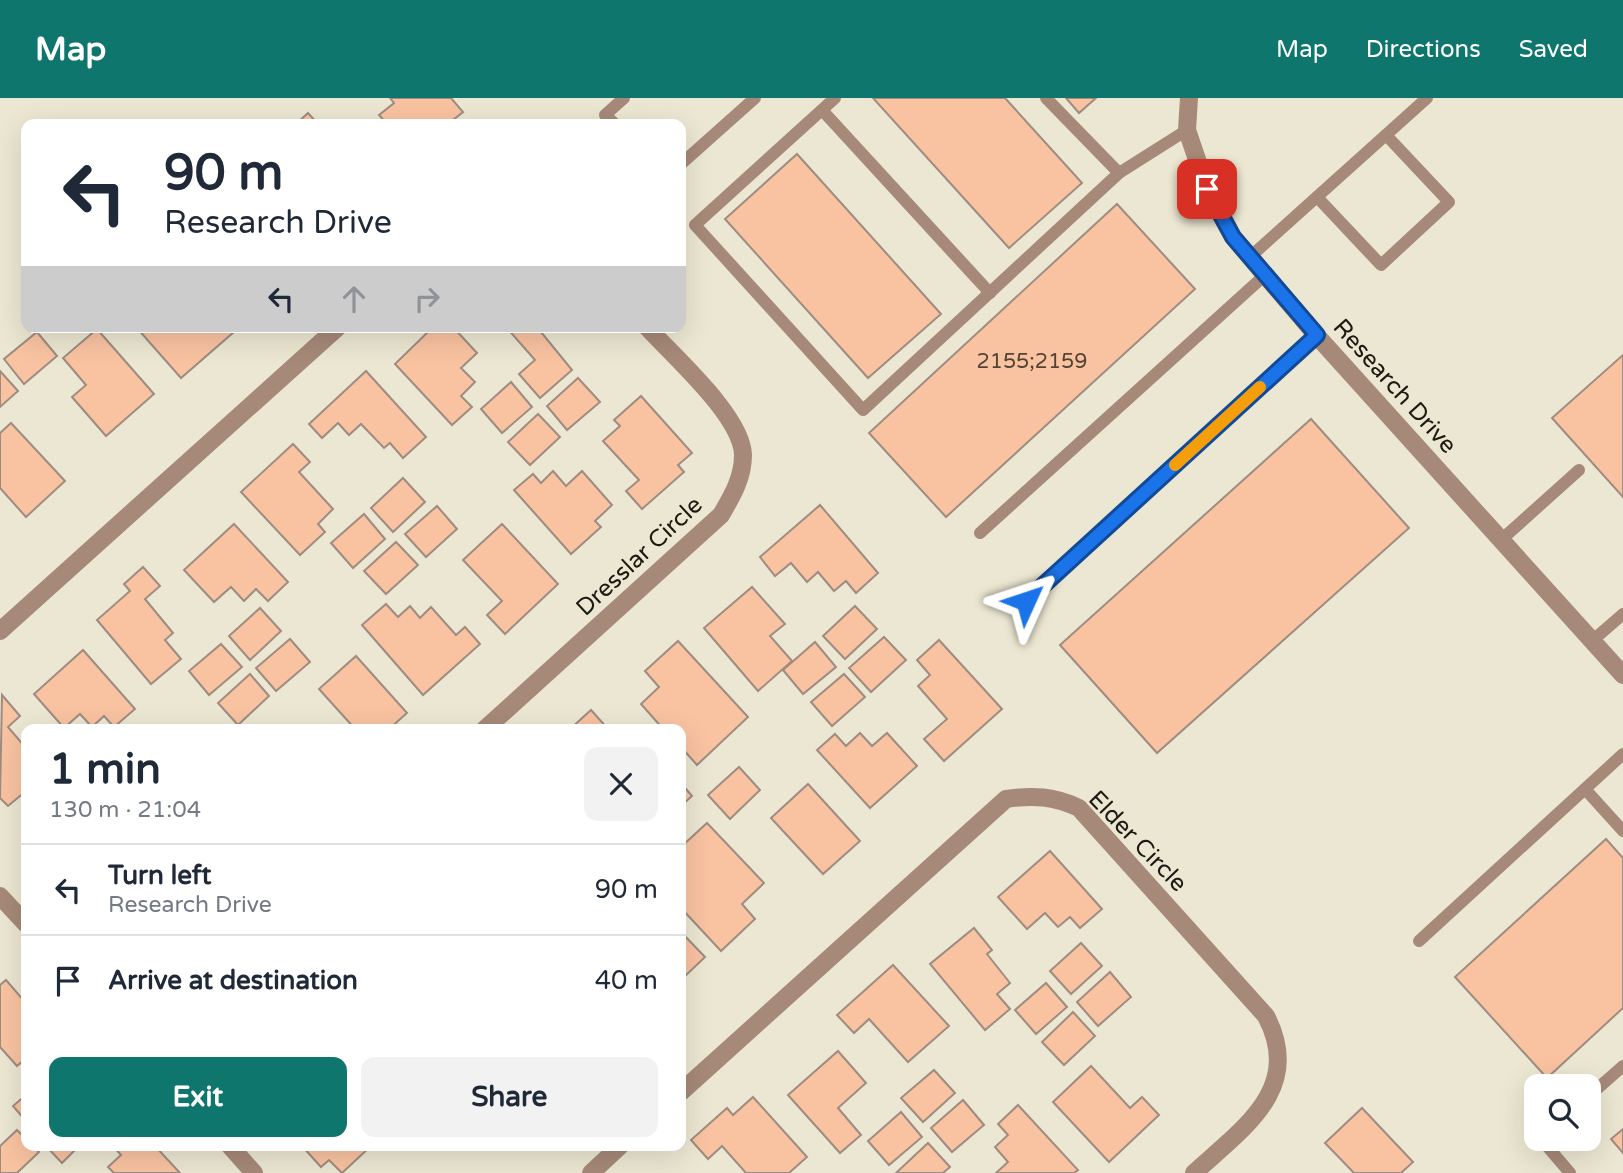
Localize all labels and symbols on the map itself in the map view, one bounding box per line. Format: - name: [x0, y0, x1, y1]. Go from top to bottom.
- pin: [1177, 159, 1237, 219]
- street label: Research Drive: [1327, 313, 1463, 460]
- house number: 2155;2159: [977, 349, 1087, 374]
- street label: Dresslar Circle: [570, 491, 708, 622]
- position arrow: [989, 564, 1063, 638]
- street label: Elder Circle: [1082, 785, 1193, 898]

